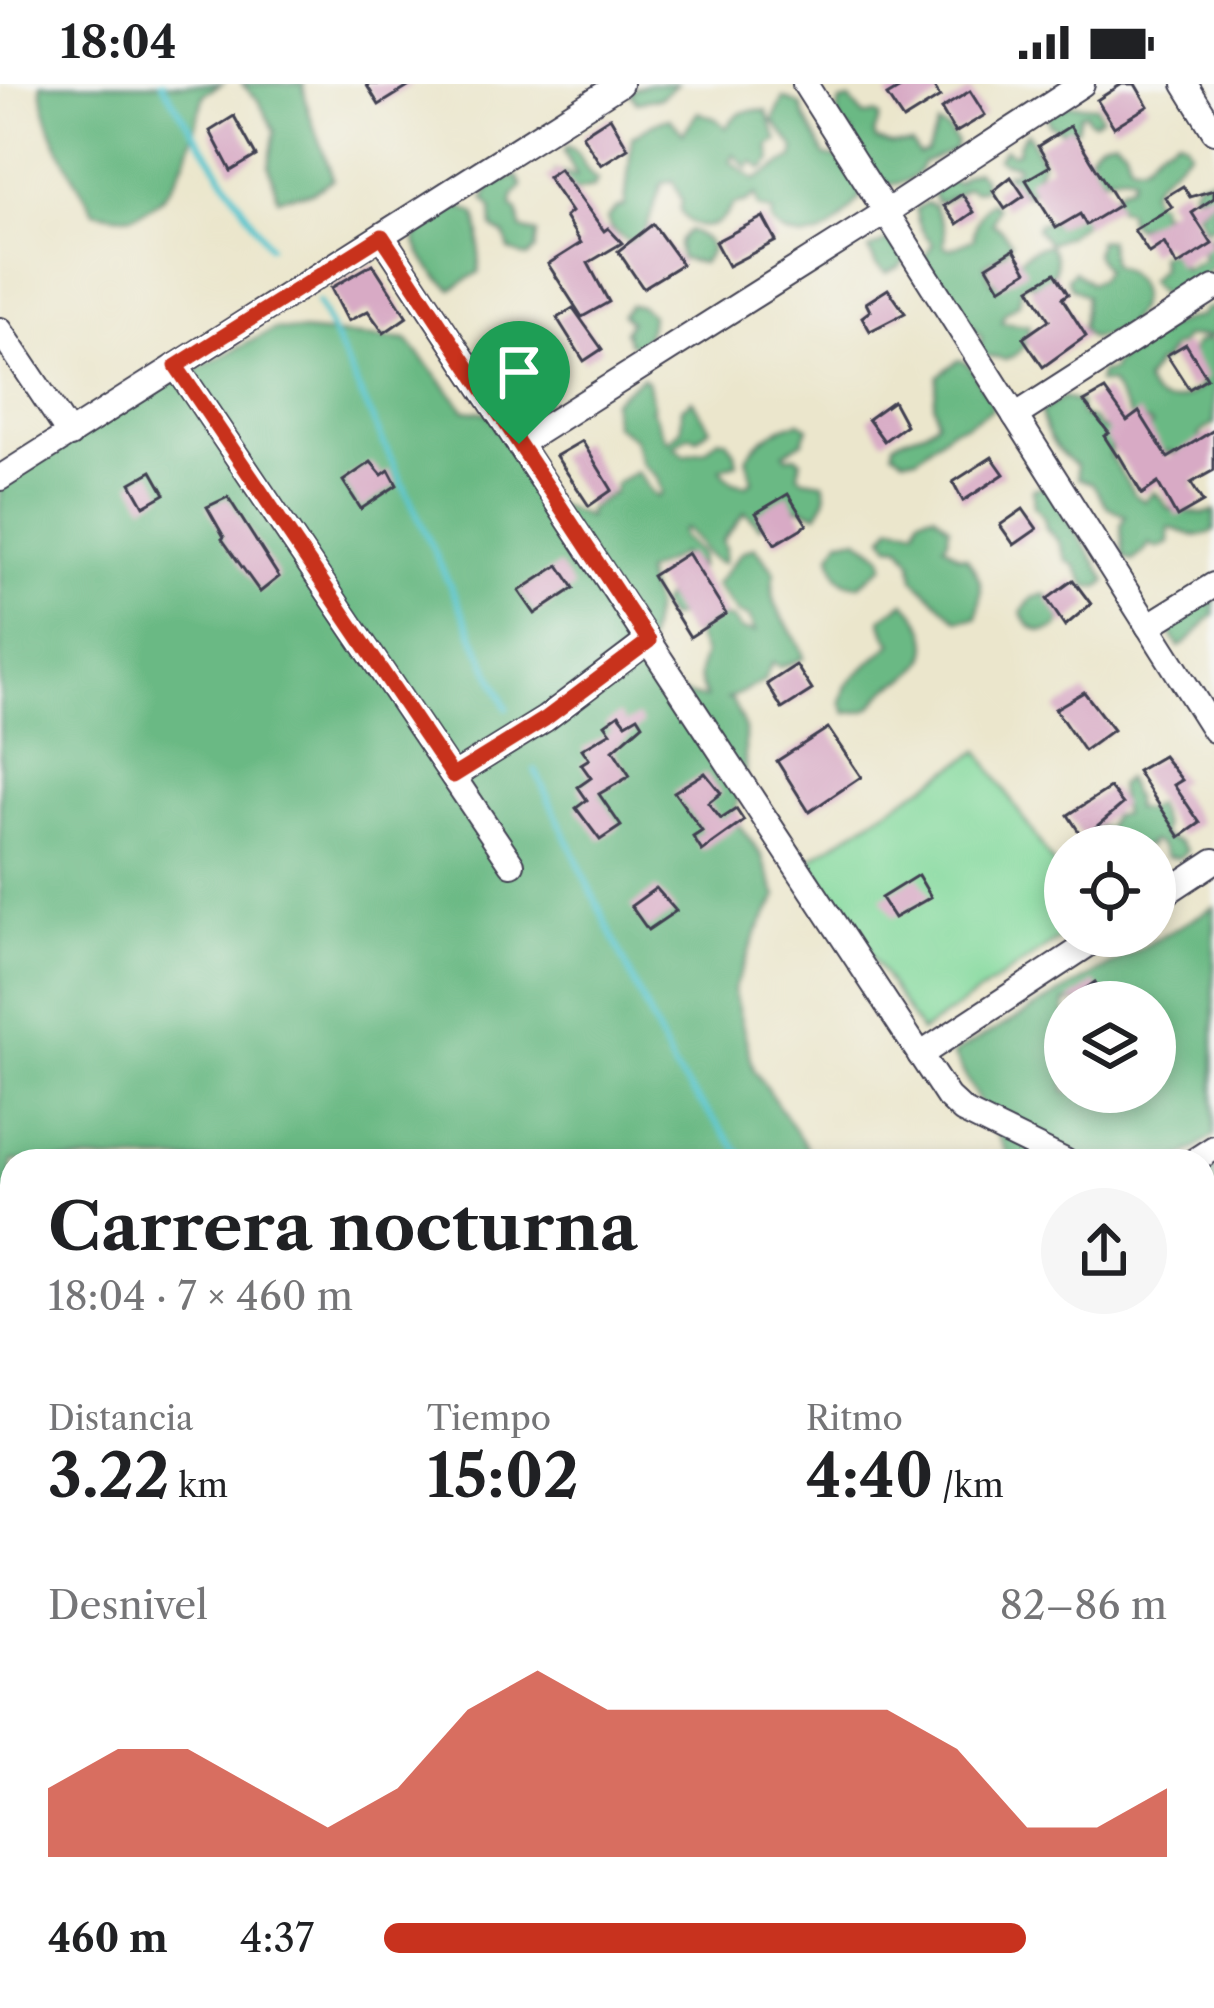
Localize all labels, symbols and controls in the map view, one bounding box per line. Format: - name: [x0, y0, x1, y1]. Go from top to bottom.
- text: 18:04: [60, 14, 177, 70]
- pin: [468, 321, 570, 444]
- icon: arrive: [486, 339, 552, 405]
- map controls: [1044, 825, 1176, 1113]
- button: locate: [1044, 825, 1176, 957]
- button: layers: [1044, 981, 1176, 1113]
- text: Carrera nocturna: [48, 1186, 638, 1267]
- button: share: [1041, 1188, 1167, 1314]
- text: 18:04 · 7 × 460 m: [48, 1272, 353, 1320]
- text: Distancia: [48, 1398, 193, 1439]
- text: Tiempo: [427, 1398, 551, 1439]
- text: Ritmo: [806, 1398, 903, 1439]
- text: 3.22: [48, 1439, 169, 1513]
- text: 15:02: [427, 1439, 579, 1513]
- text: 4:40: [806, 1439, 933, 1513]
- text: km: [169, 1465, 228, 1506]
- text: /km: [933, 1465, 1004, 1506]
- text: Desnivel: [48, 1581, 208, 1629]
- text: 82–86 m: [1000, 1581, 1167, 1629]
- text: 460 m: [48, 1914, 168, 1962]
- text: 4:37: [240, 1914, 314, 1962]

